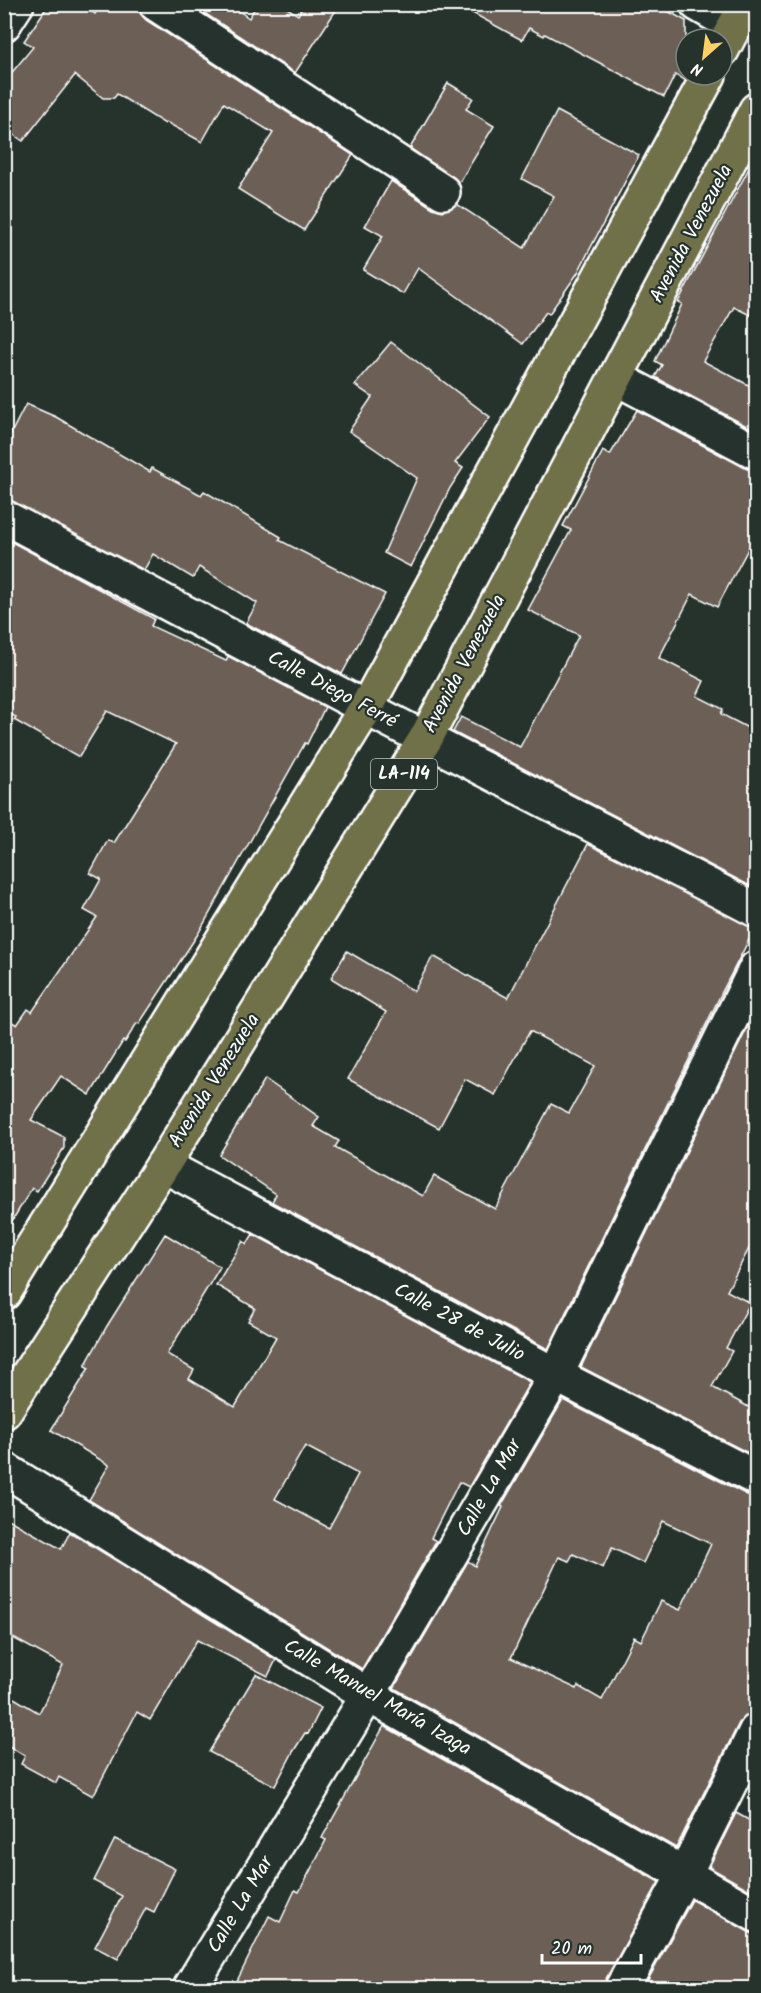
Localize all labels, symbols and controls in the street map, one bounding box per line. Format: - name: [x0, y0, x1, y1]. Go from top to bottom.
- north arrow: [674, 27, 734, 87]
- text: N: [687, 56, 708, 82]
- street label: Avenida Venezuela: [642, 159, 742, 309]
- street label: Avenida Venezuela: [415, 589, 515, 739]
- street label: Calle Diego Ferré: [261, 642, 404, 738]
- road number: LA-114: [371, 759, 437, 789]
- street label: Avenida Venezuela: [161, 1007, 269, 1155]
- street label: Calle 28 de Julio: [388, 1275, 530, 1371]
- street label: Calle La Mar: [449, 1432, 532, 1543]
- street label: Calle Manuel María Izaga: [277, 1631, 477, 1765]
- street label: Calle La Mar: [199, 1849, 283, 1960]
- scale bar: [542, 1927, 641, 1965]
- text: 20 m: [551, 1935, 592, 1964]

